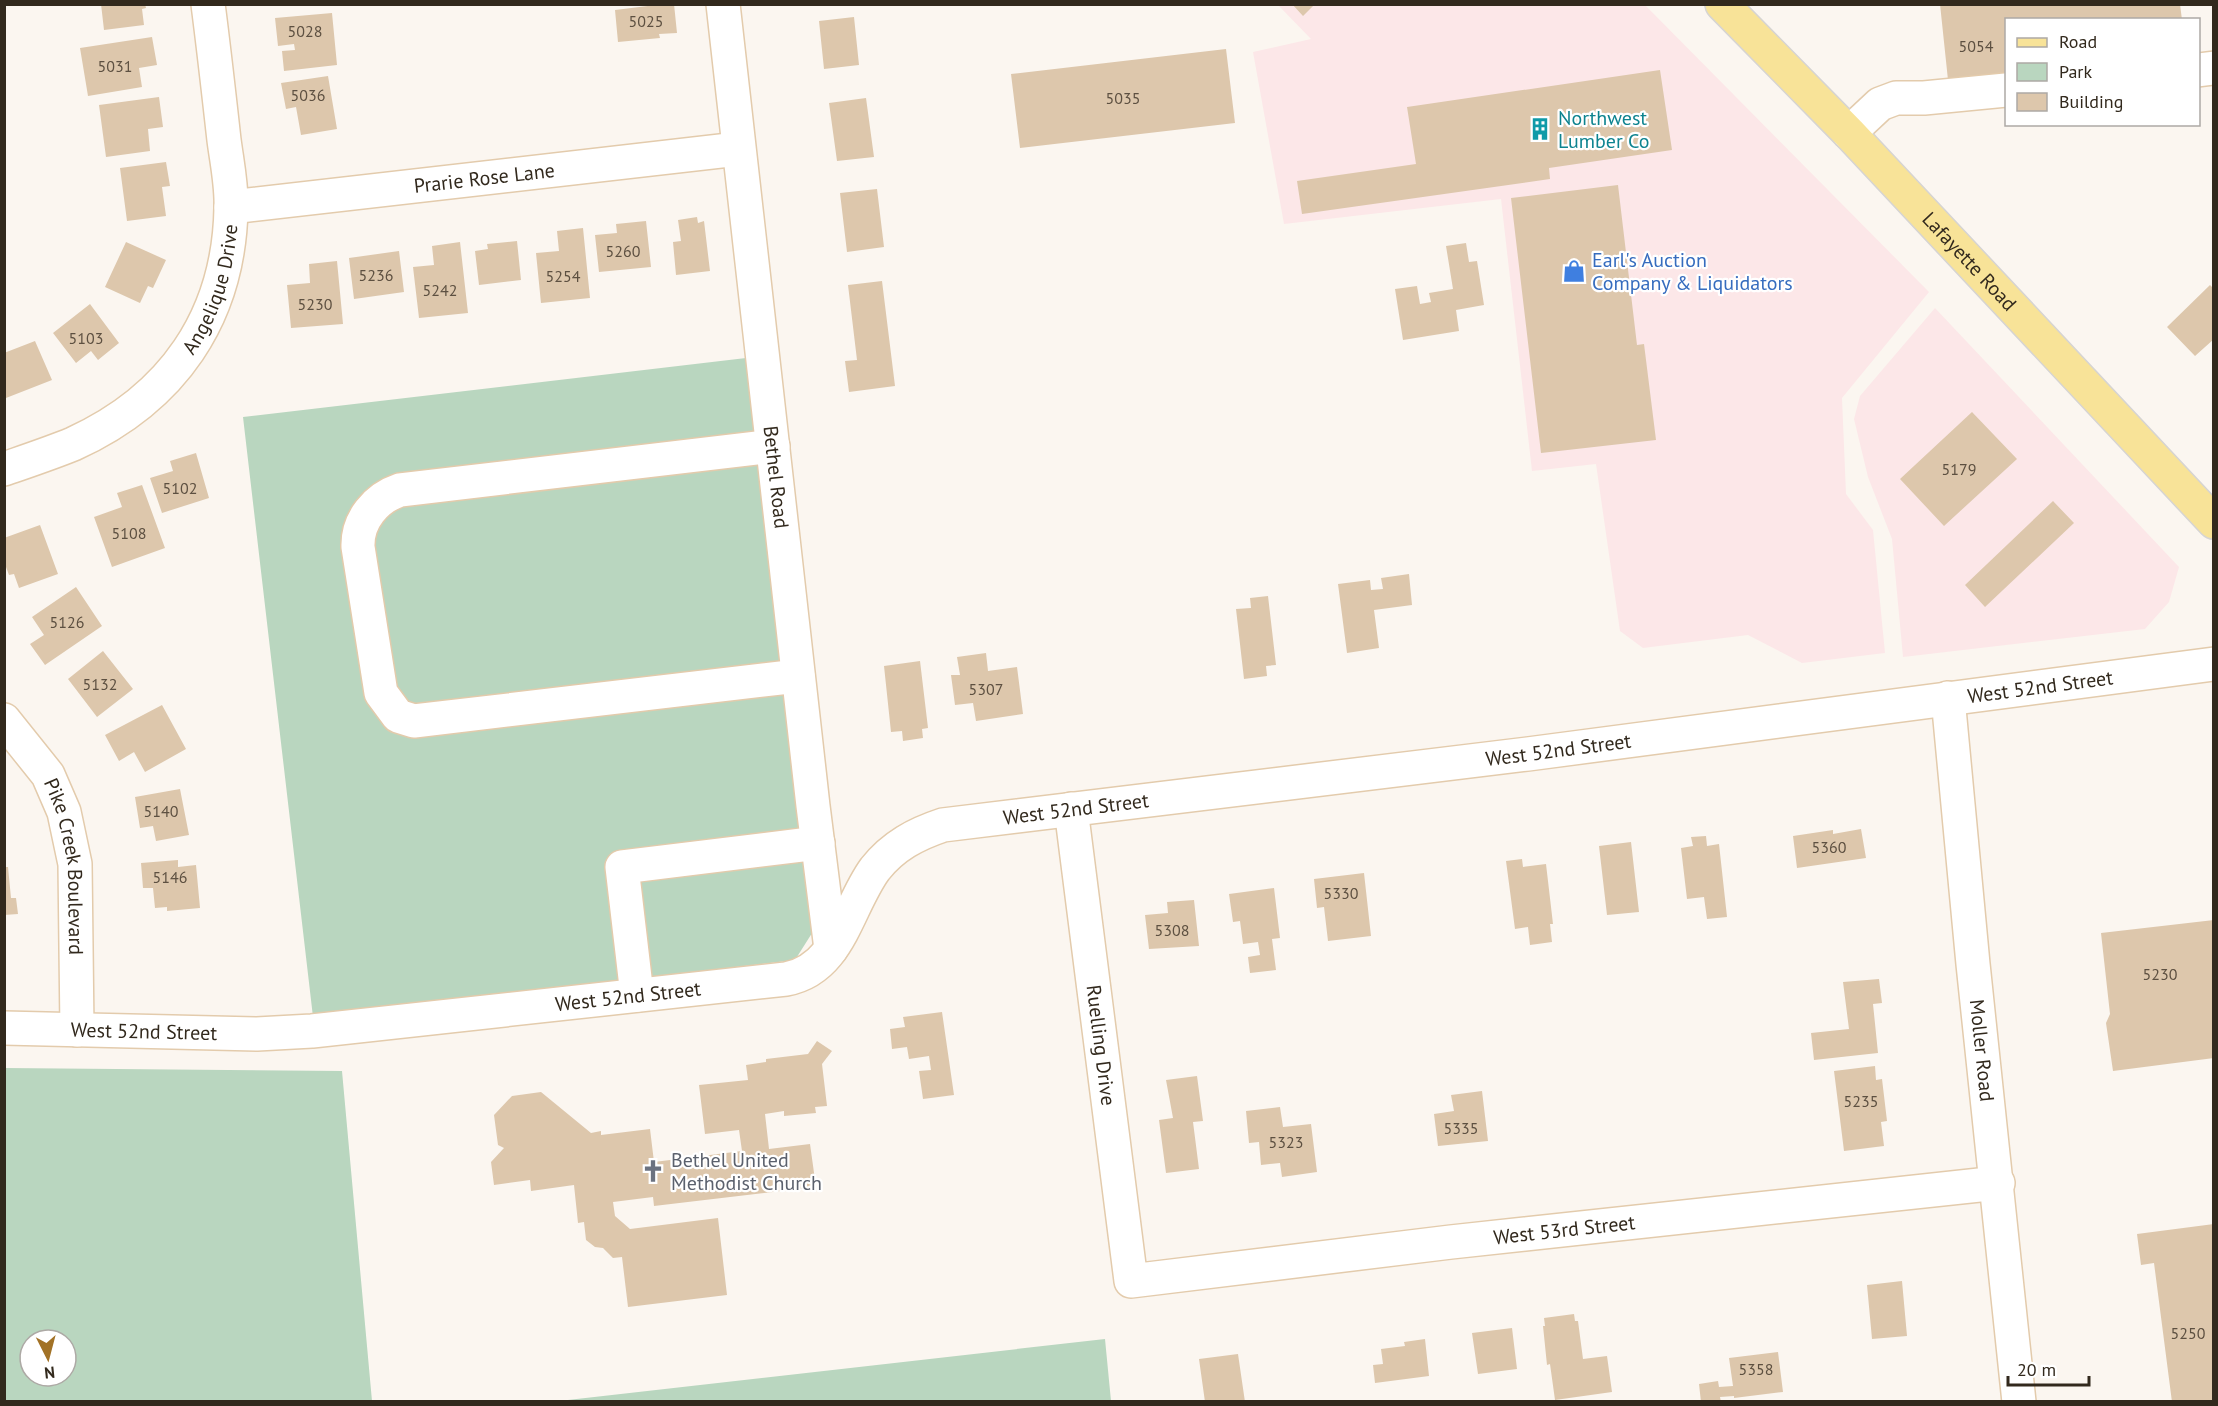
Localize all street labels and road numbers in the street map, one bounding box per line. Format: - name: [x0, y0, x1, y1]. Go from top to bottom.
- street label: Prarie Rose Lane: [413, 157, 556, 199]
- street label: Lafayette Road: [1917, 206, 2022, 316]
- street label: Angelique Drive: [176, 223, 243, 359]
- street label: Bethel Road: [757, 424, 795, 530]
- street label: West 52nd Street: [1966, 664, 2115, 709]
- street label: West 52nd Street: [1484, 728, 1633, 772]
- street label: Pike Creek Boulevard: [38, 774, 89, 955]
- street label: West 52nd Street: [1002, 787, 1150, 831]
- street label: West 52nd Street: [554, 975, 702, 1017]
- street label: Ruelling Drive: [1080, 983, 1122, 1107]
- street label: Moller Road: [1964, 998, 2000, 1103]
- street label: West 52nd Street: [70, 1017, 218, 1046]
- street label: West 53rd Street: [1492, 1209, 1637, 1250]

